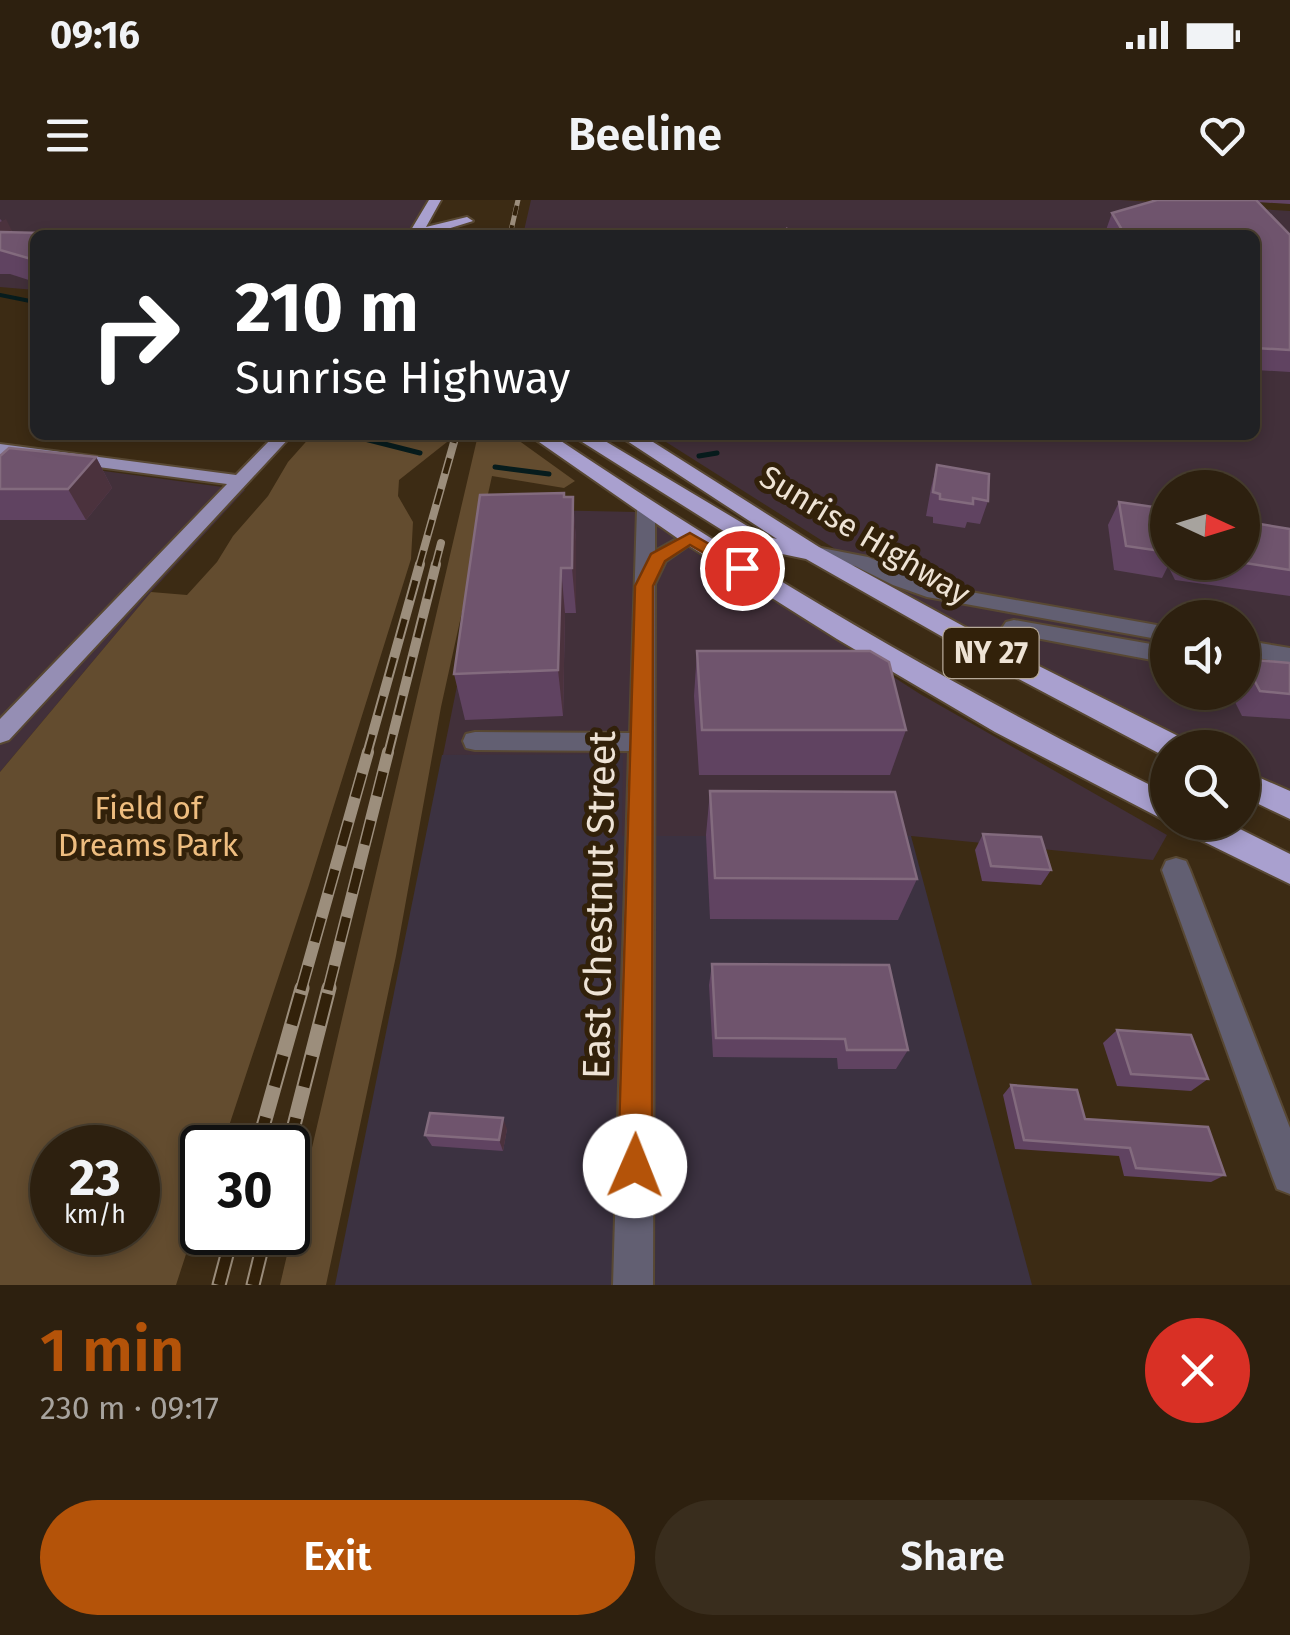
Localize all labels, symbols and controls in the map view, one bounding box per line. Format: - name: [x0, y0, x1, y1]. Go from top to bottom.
- text: 09:16: [50, 12, 140, 58]
- icon: menu: [40, 108, 95, 163]
- text: Beeline: [568, 108, 722, 162]
- icon: heart: [1195, 108, 1250, 163]
- text: 210 m: [235, 266, 419, 350]
- icon: right: [70, 270, 200, 400]
- text: Sunrise Highway: [235, 351, 570, 405]
- street label: Sunrise Highway: [753, 457, 977, 613]
- north arrow: [1150, 470, 1260, 580]
- map controls: [1150, 470, 1260, 840]
- pin: [700, 526, 785, 611]
- icon: arrive: [715, 541, 770, 596]
- button: sound: [1150, 600, 1260, 710]
- road number: NY 27: [944, 628, 1038, 678]
- street label: East Chestnut Street: [573, 730, 625, 1080]
- button: search: [1150, 730, 1260, 840]
- park label: Field of Dreams Park: [58, 789, 239, 864]
- position arrow: [583, 1114, 687, 1218]
- speed limit sign: 30: [180, 1125, 310, 1255]
- text: 23: [69, 1148, 121, 1208]
- text: km/h: [64, 1200, 126, 1230]
- text: 1 min: [40, 1315, 185, 1387]
- button: close: [1145, 1318, 1250, 1423]
- text: 230 m · 09:17: [40, 1389, 219, 1427]
- button: Exit: [40, 1500, 635, 1615]
- button: Share: [655, 1500, 1250, 1615]

